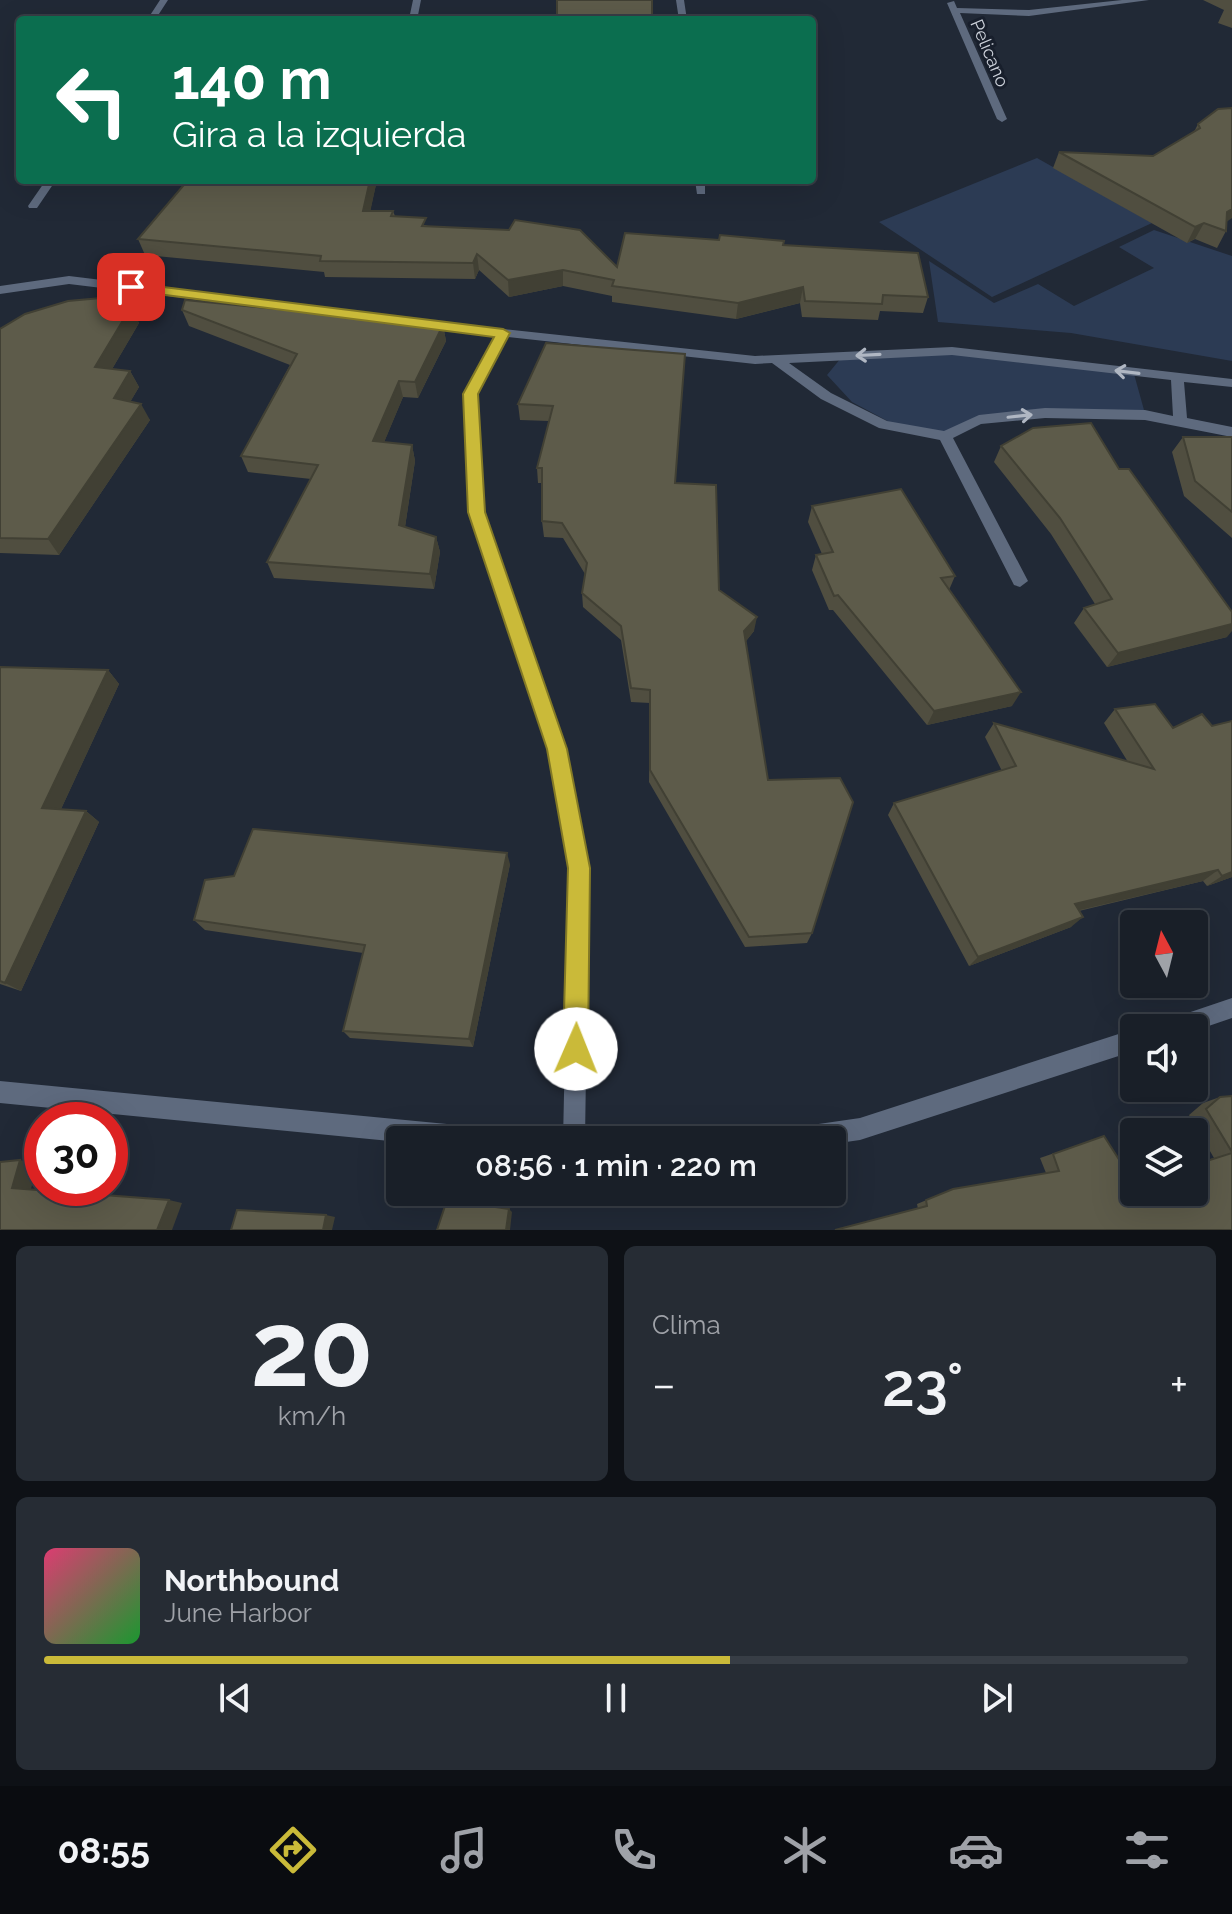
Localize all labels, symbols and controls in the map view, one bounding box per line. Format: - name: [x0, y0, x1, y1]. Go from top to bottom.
- street label: Pelicano: [966, 16, 1014, 90]
- text: 140 m: [172, 46, 332, 112]
- icon: left: [40, 48, 144, 152]
- text: Gira a la izquierda: [172, 113, 466, 155]
- pin: [97, 253, 165, 321]
- icon: arrive: [109, 265, 153, 309]
- one-way arrow: [855, 348, 882, 363]
- one-way arrow: [1114, 365, 1140, 380]
- one-way arrow: [1006, 408, 1032, 423]
- north arrow: [1120, 910, 1208, 998]
- map controls: [1120, 910, 1208, 1206]
- position arrow: [534, 1007, 618, 1091]
- button: sound: [1120, 1014, 1208, 1102]
- speed limit sign: 30: [24, 1102, 128, 1206]
- button: layers: [1120, 1118, 1208, 1206]
- text: 08:56 · 1 min · 220 m: [475, 1148, 757, 1183]
- text: 20: [251, 1288, 373, 1410]
- text: Clima: [652, 1310, 721, 1340]
- text: 23°: [882, 1350, 963, 1420]
- text: −: [652, 1359, 676, 1410]
- text: +: [1170, 1359, 1188, 1410]
- text: km/h: [278, 1401, 346, 1431]
- text: Northbound: [164, 1563, 339, 1598]
- text: June Harbor: [164, 1598, 312, 1628]
- icon: previous: [213, 1676, 257, 1720]
- icon: pause: [594, 1676, 638, 1720]
- icon: next: [975, 1676, 1019, 1720]
- icon: directions: [265, 1822, 321, 1878]
- icon: music: [436, 1822, 492, 1878]
- icon: phone: [606, 1822, 662, 1878]
- icon: climate: [777, 1822, 833, 1878]
- icon: car: [948, 1822, 1004, 1878]
- icon: filters: [1119, 1822, 1175, 1878]
- text: 08:55: [57, 1829, 150, 1871]

